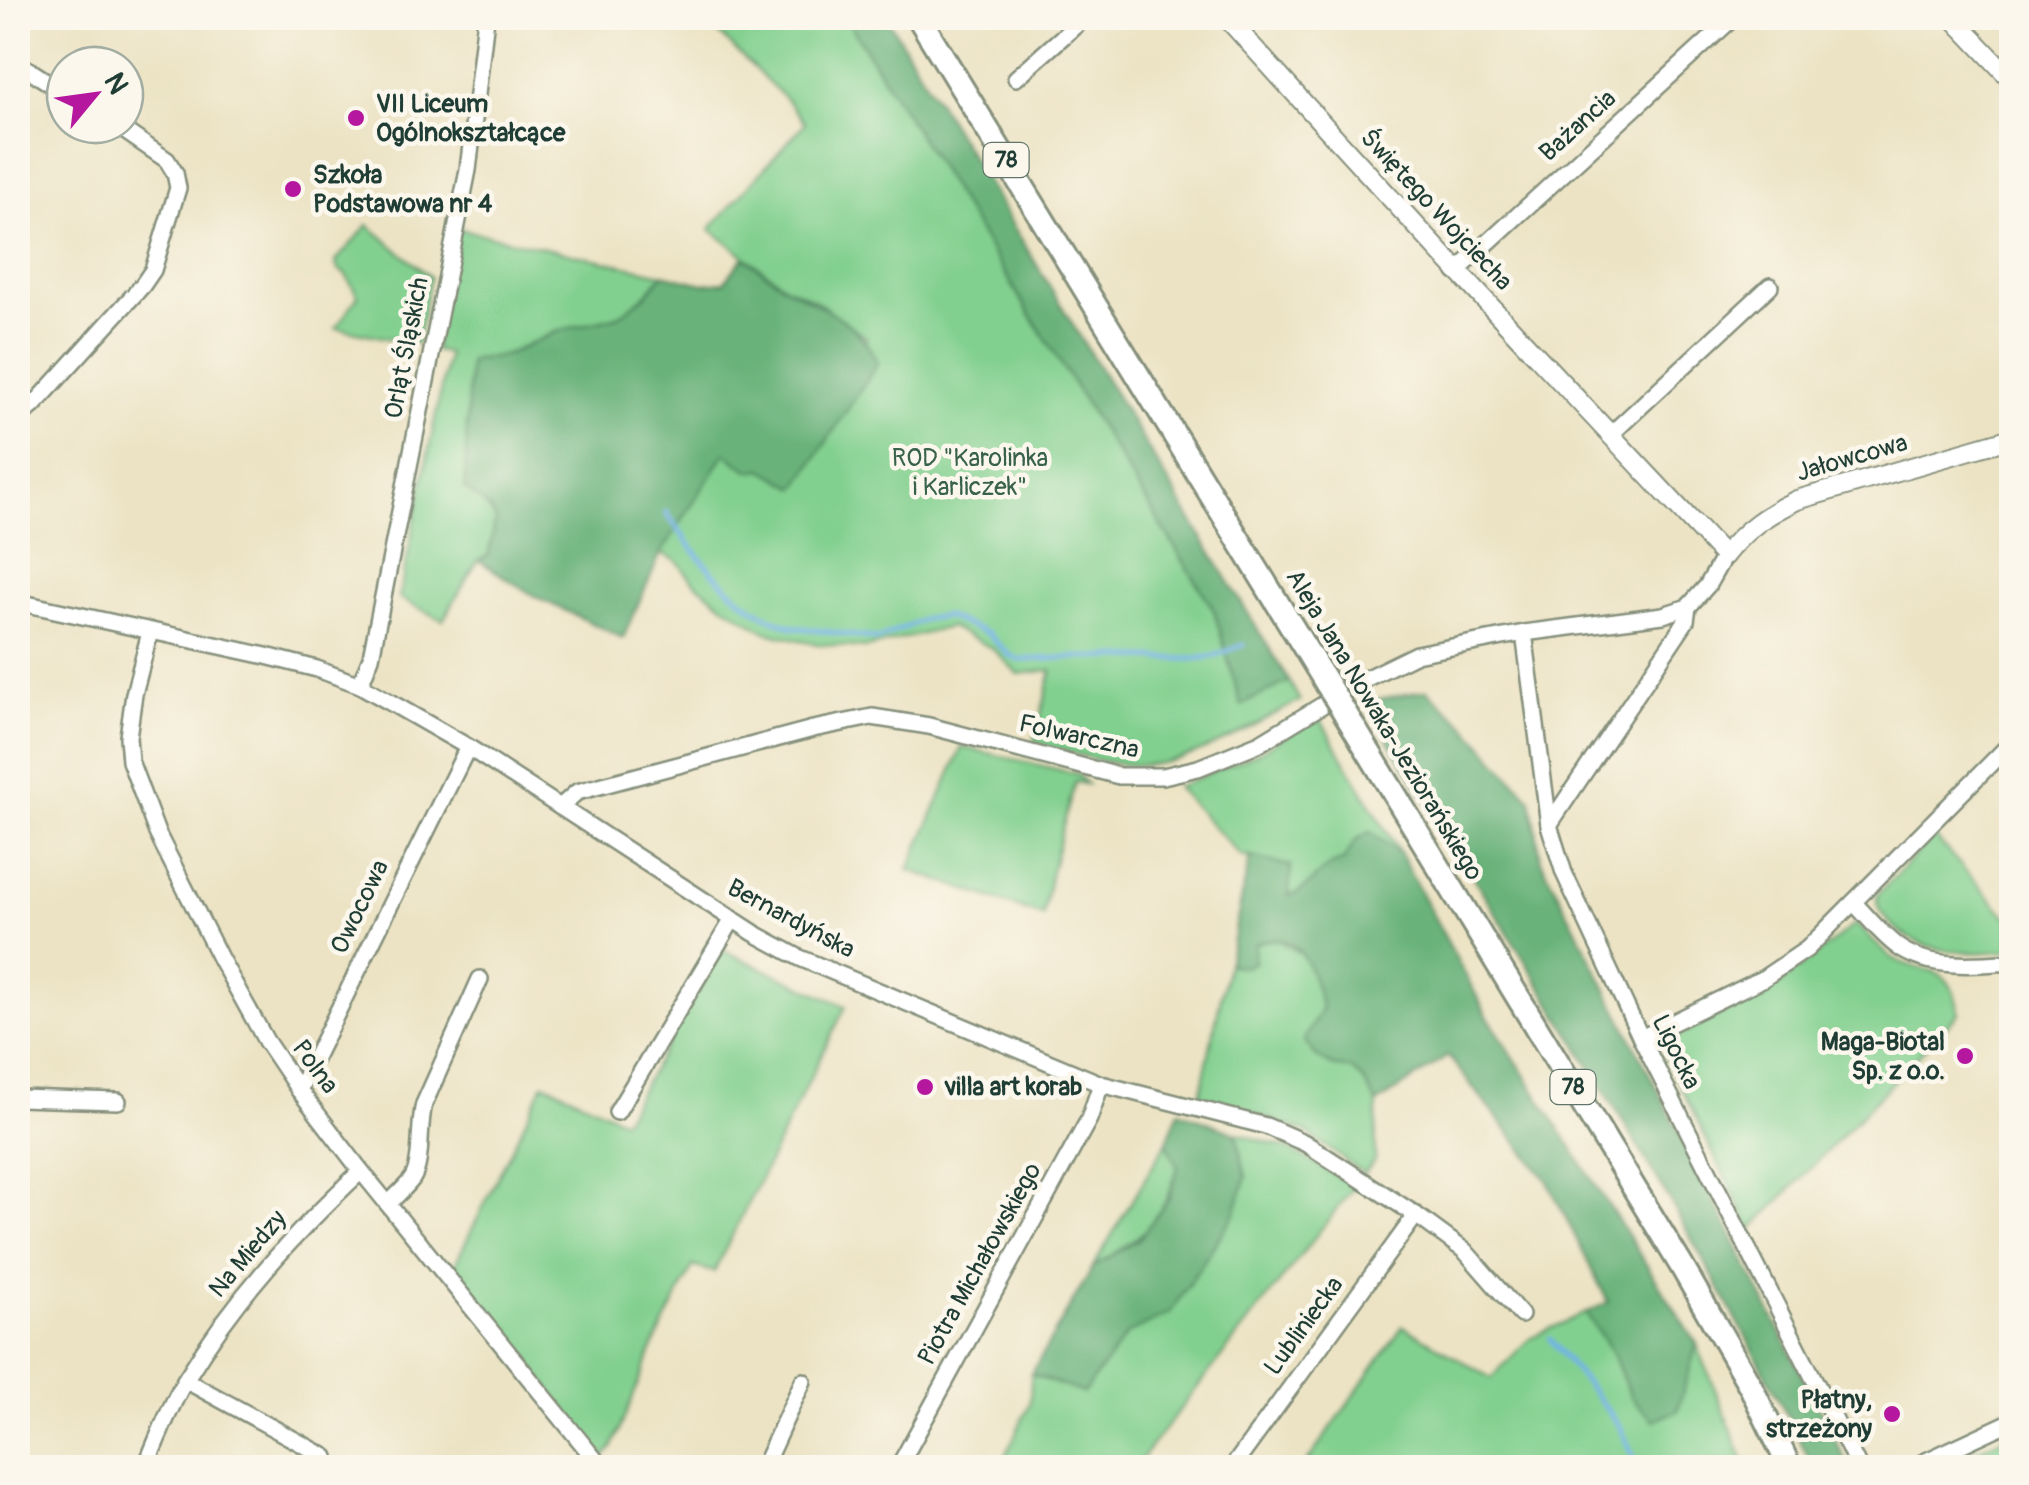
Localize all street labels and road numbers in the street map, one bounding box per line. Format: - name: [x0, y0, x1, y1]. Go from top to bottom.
- street label: Bażancia: [1533, 83, 1623, 169]
- street label: Świętego Wojciecha: [1353, 122, 1519, 297]
- road number: 78: [984, 143, 1028, 177]
- street label: Orląt Śląskich: [377, 275, 436, 421]
- street label: Jałowcowa: [1793, 427, 1911, 489]
- street label: Aleja Jana Nowaka-Jeziorańskiego: [1279, 564, 1489, 886]
- street label: Folwarczna: [1016, 708, 1142, 766]
- street label: Owocowa: [324, 855, 396, 959]
- street label: Bernardyńska: [722, 872, 860, 966]
- street label: Ligocka: [1645, 1010, 1707, 1094]
- street label: Polna: [285, 1034, 345, 1100]
- road number: 78: [1550, 1070, 1596, 1104]
- street label: Piotra Michałowskiego: [911, 1157, 1049, 1371]
- street label: Na Miedzy: [202, 1204, 294, 1304]
- street label: Lubliniecka: [1258, 1270, 1350, 1382]

